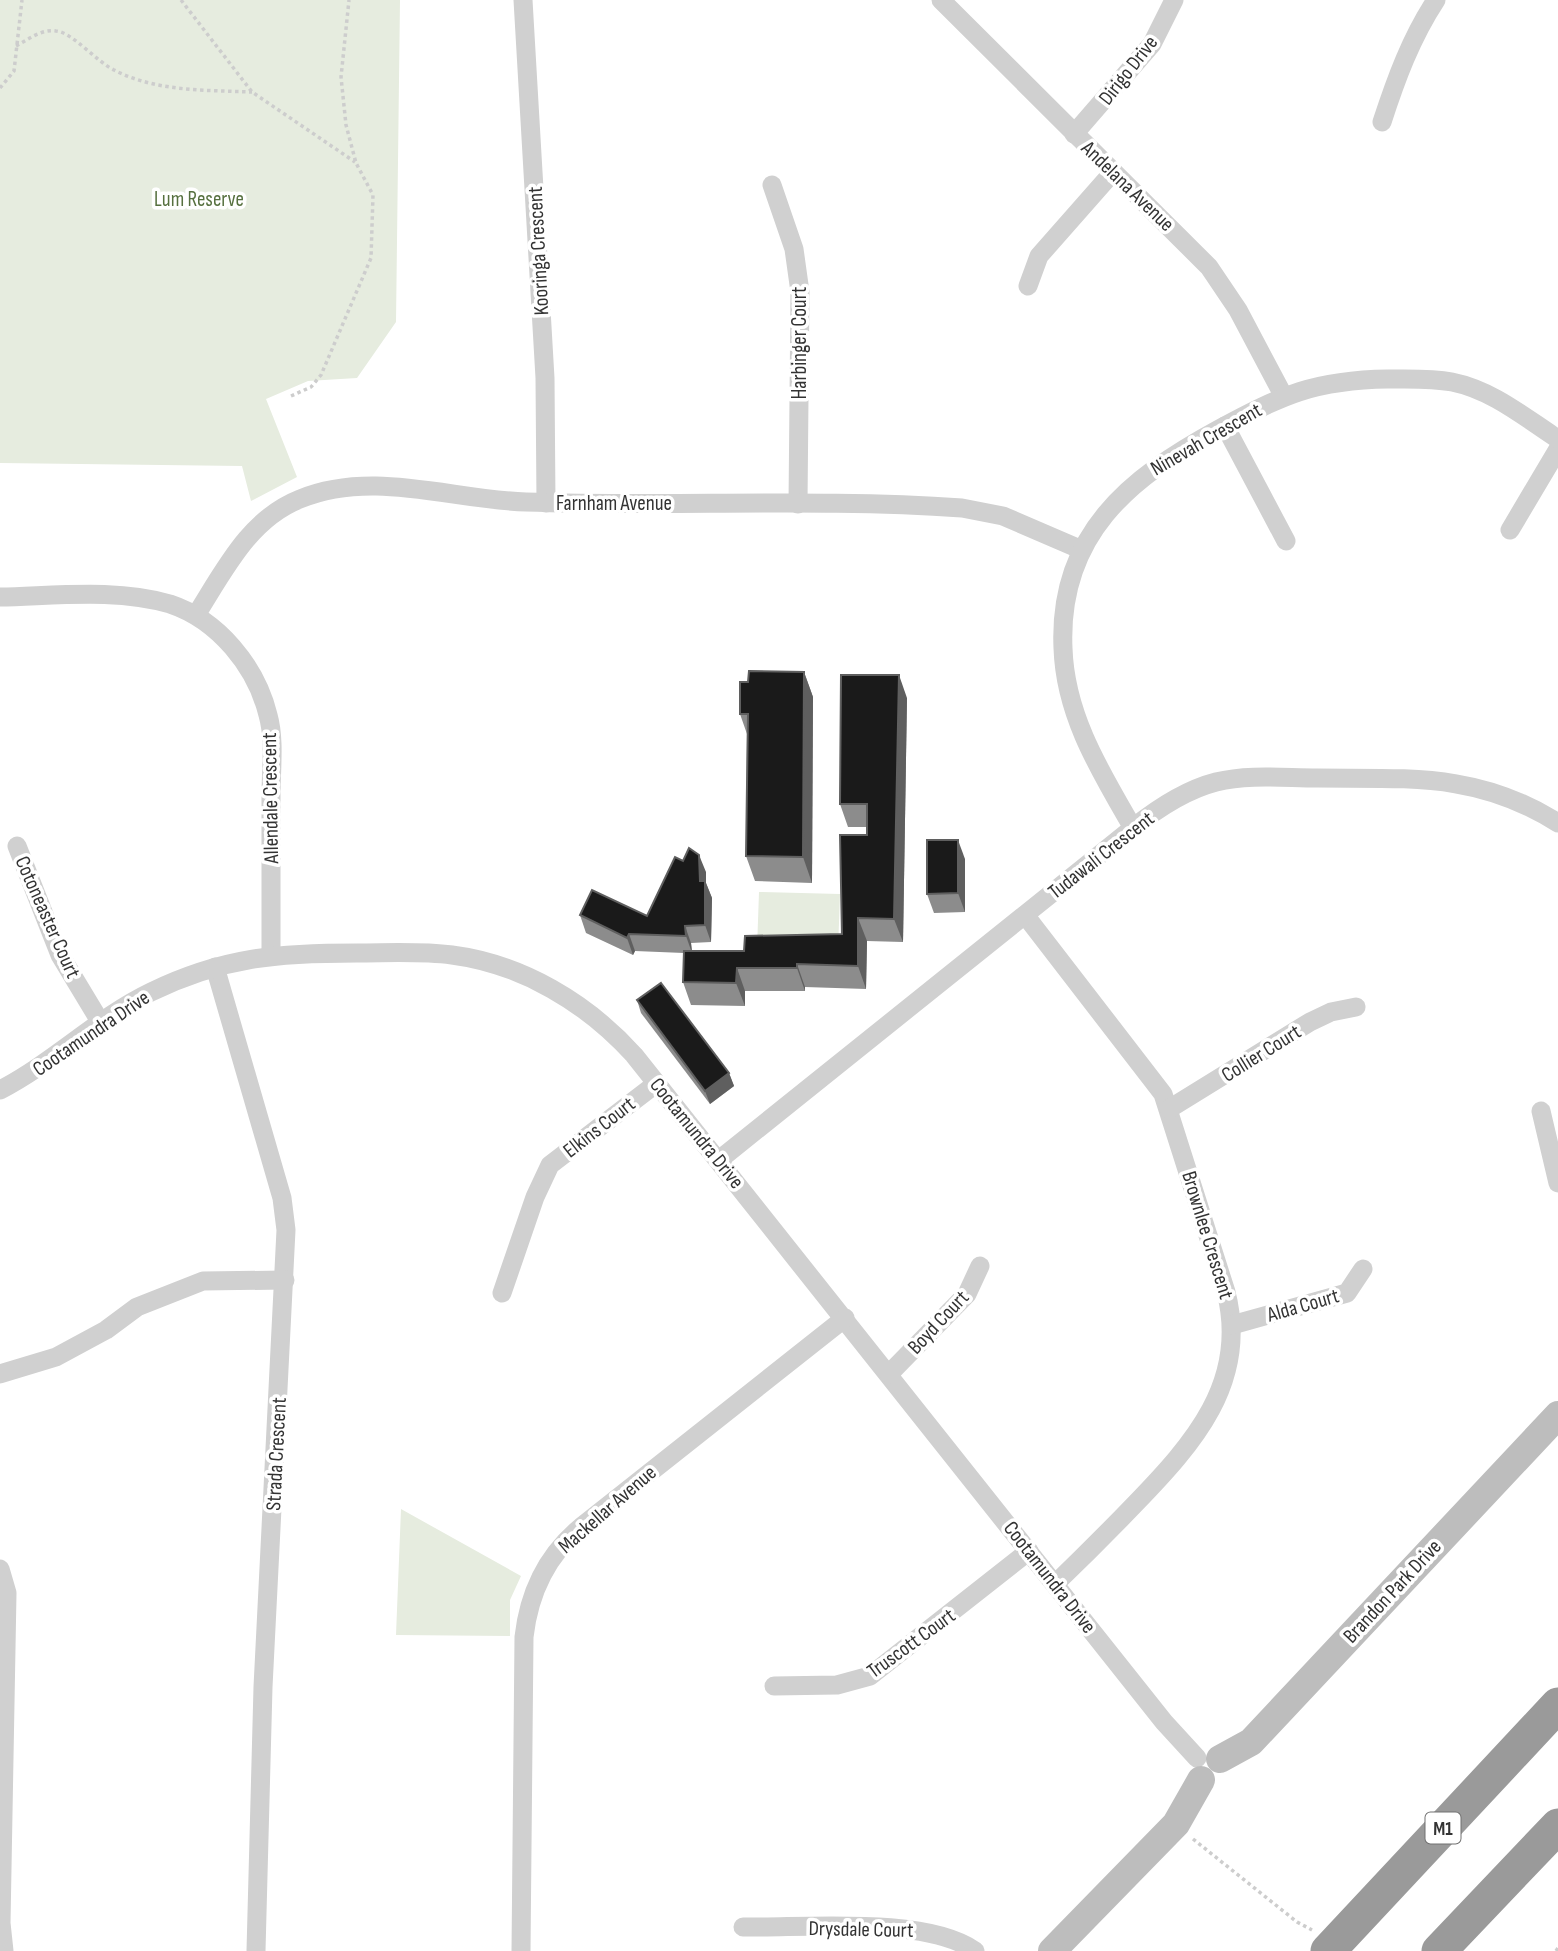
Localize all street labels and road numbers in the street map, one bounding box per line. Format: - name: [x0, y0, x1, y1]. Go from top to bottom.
- street label: Dirigo Drive: [1094, 31, 1163, 110]
- street label: Andelana Avenue: [1075, 135, 1179, 237]
- street label: Kooringa Crescent: [523, 186, 554, 316]
- street label: Harbinger Court: [787, 287, 812, 399]
- street label: Ninevah Crescent: [1146, 398, 1266, 481]
- street label: Farnham Avenue: [556, 491, 672, 516]
- street label: Allendale Crescent: [257, 732, 284, 865]
- street label: Tudawali Crescent: [1043, 806, 1159, 905]
- street label: Cotoneaster Court: [9, 852, 86, 982]
- street label: Cootamundra Drive: [28, 985, 154, 1082]
- street label: Collier Court: [1217, 1019, 1306, 1088]
- street label: Cootamundra Drive: [644, 1073, 749, 1194]
- street label: Elkins Court: [558, 1092, 640, 1163]
- street label: Brownlee Crescent: [1176, 1168, 1239, 1302]
- street label: Alda Court: [1263, 1283, 1342, 1328]
- street label: Boyd Court: [903, 1285, 974, 1359]
- street label: Strada Crescent: [261, 1397, 292, 1511]
- street label: Mackellar Avenue: [553, 1460, 661, 1559]
- street label: Cootamundra Drive: [998, 1516, 1101, 1638]
- street label: Brandon Park Drive: [1338, 1534, 1447, 1648]
- street label: Truscott Court: [862, 1603, 960, 1684]
- road number: M1: [1426, 1812, 1460, 1844]
- street label: Drysdale Court: [808, 1916, 914, 1943]

